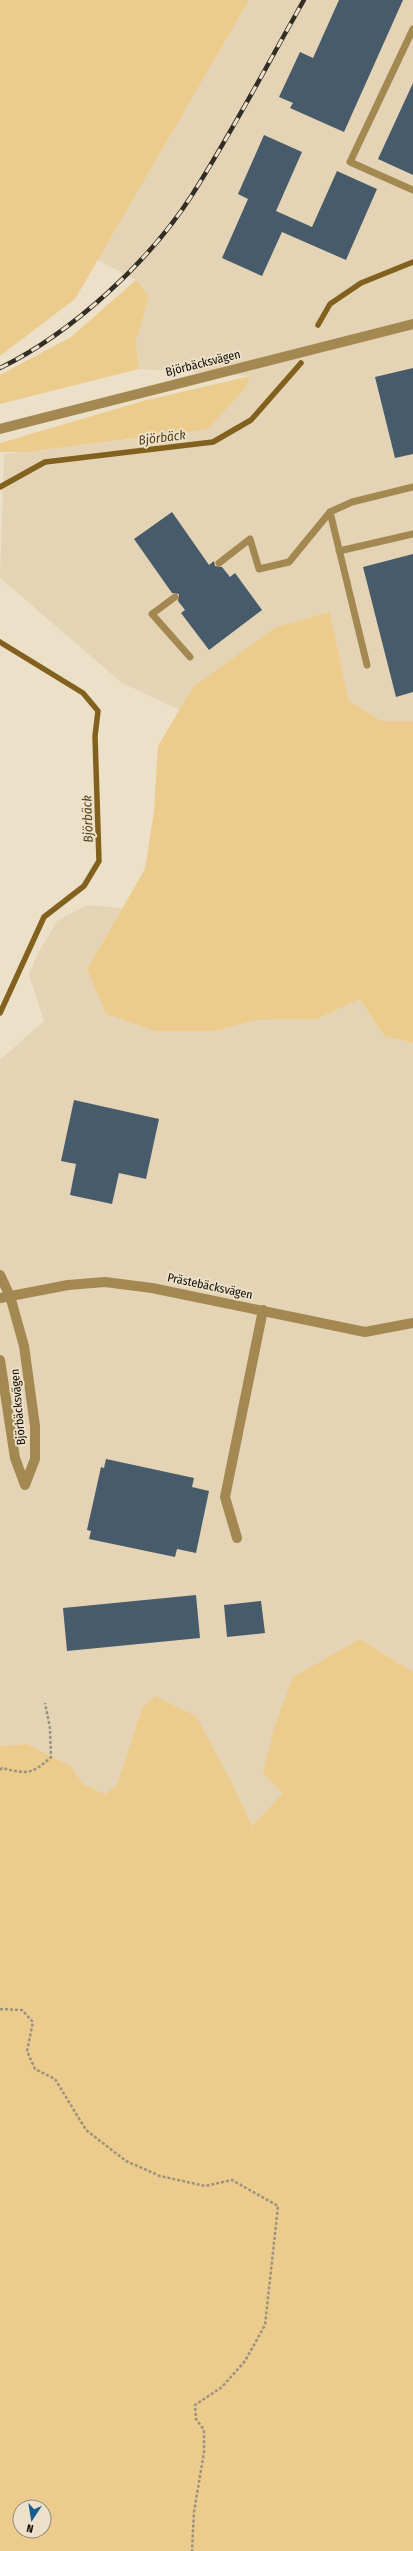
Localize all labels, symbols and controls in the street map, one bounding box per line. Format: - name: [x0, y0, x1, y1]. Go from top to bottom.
- street label: Björbäcksvägen: [164, 347, 242, 379]
- water label: Björbäck: [138, 427, 187, 448]
- water label: Björbäck: [79, 795, 96, 843]
- street label: Prästebäcksvägen: [166, 1270, 254, 1302]
- street label: Björbäcksvägen: [8, 1368, 28, 1446]
- north arrow: [12, 2499, 52, 2539]
- text: N: [25, 2521, 35, 2535]

